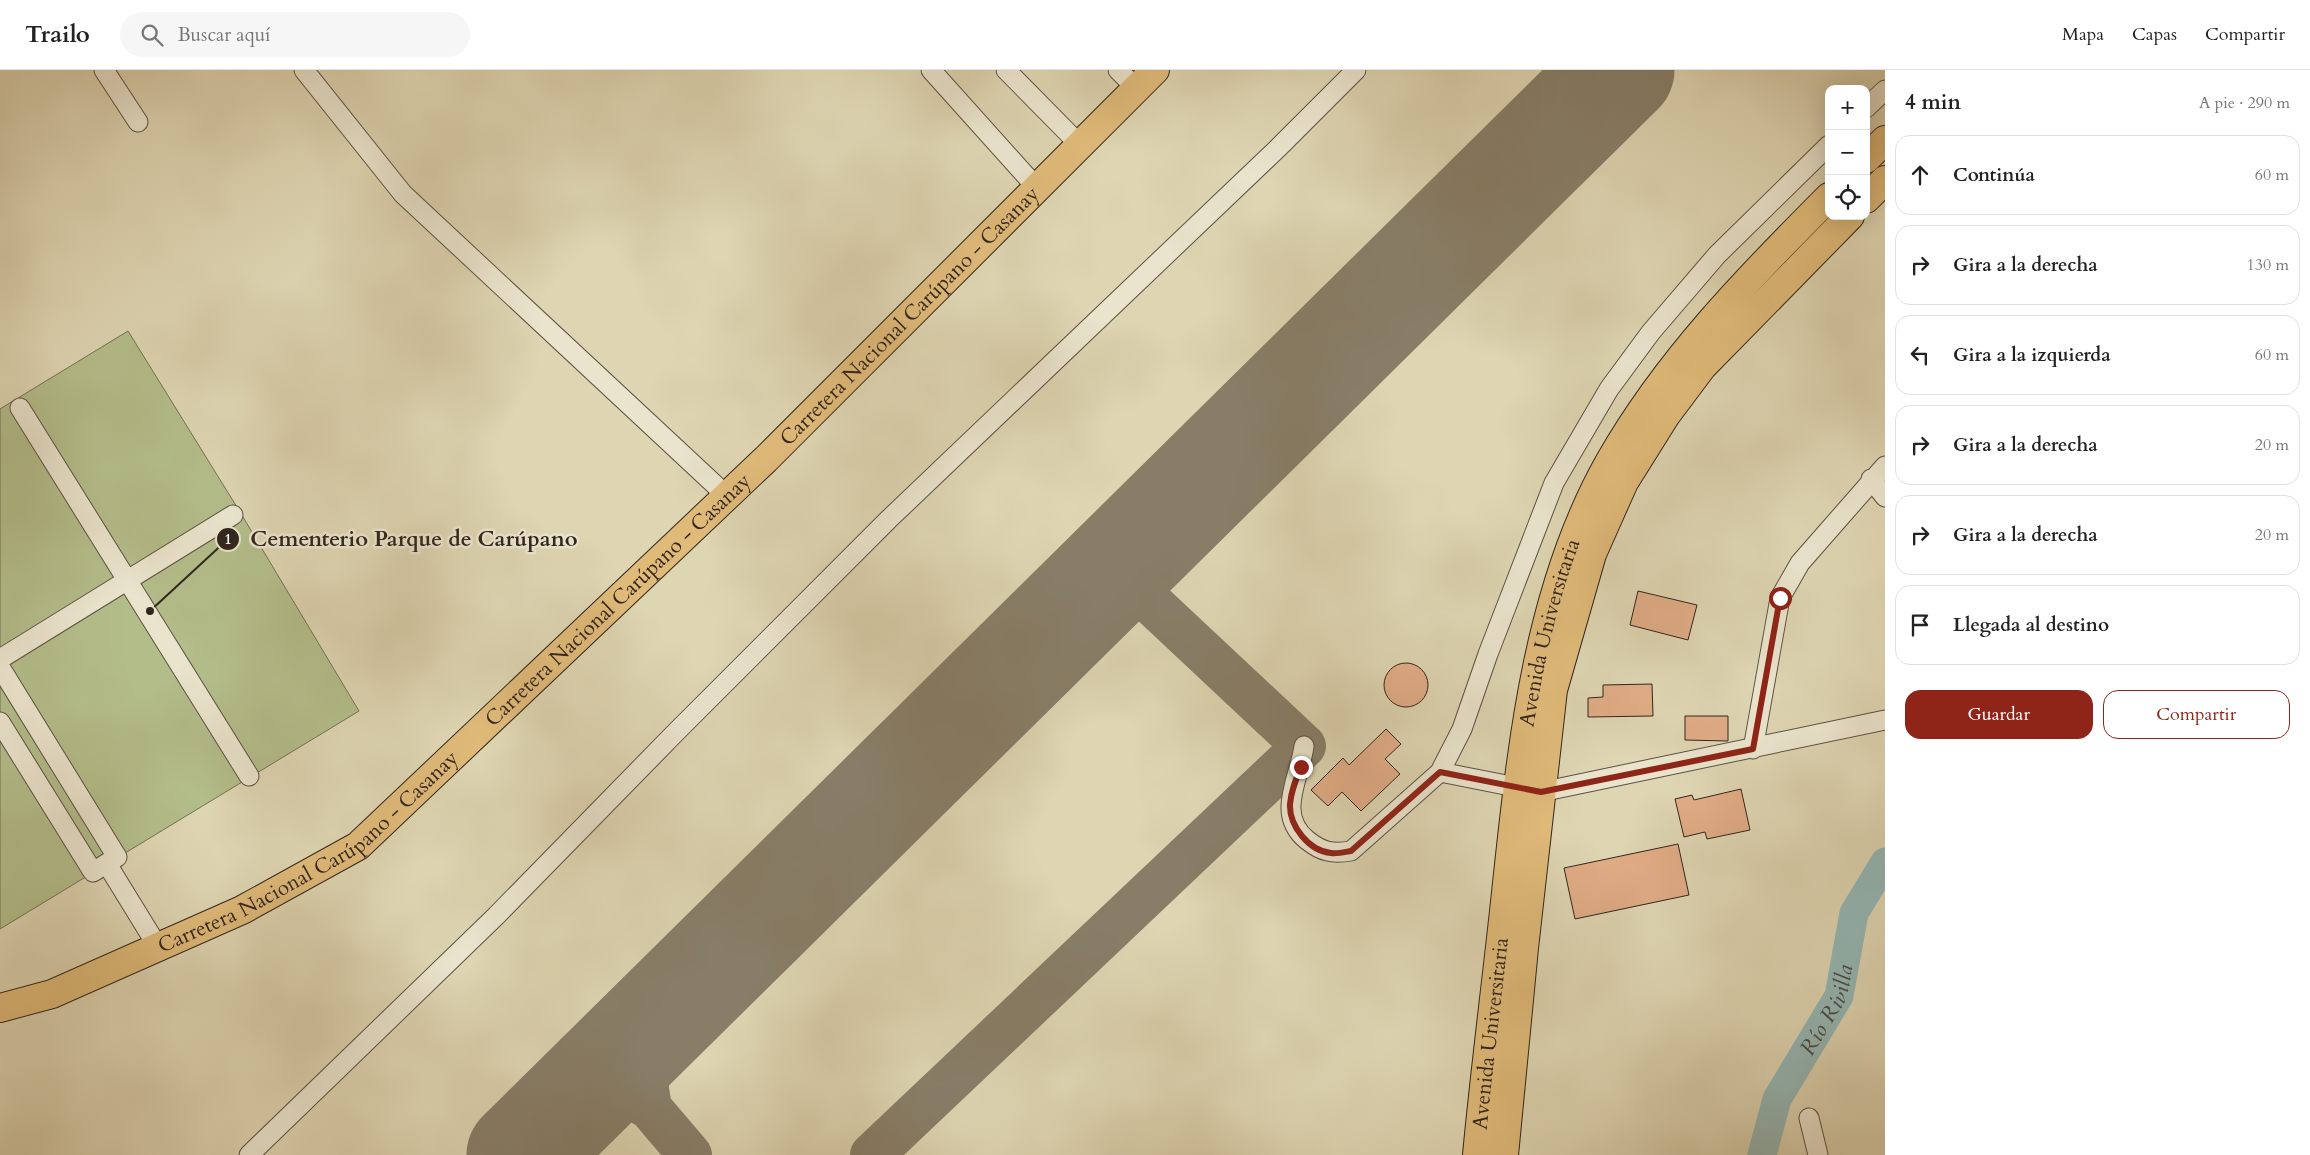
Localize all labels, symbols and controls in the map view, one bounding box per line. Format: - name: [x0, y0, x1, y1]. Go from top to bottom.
- search box: [120, 12, 470, 57]
- text: Trailo: [25, 18, 90, 51]
- icon: search: [138, 21, 166, 49]
- text: Buscar aquí: [178, 22, 270, 48]
- text: Mapa: [2062, 22, 2104, 47]
- text: Capas: [2132, 22, 2177, 47]
- text: Compartir: [2205, 22, 2285, 47]
- map controls: [1825, 85, 1870, 220]
- button: +: [1825, 85, 1870, 130]
- text: 4 min: [1905, 88, 1961, 117]
- text: A pie · 290 m: [2199, 92, 2290, 114]
- button: −: [1825, 130, 1870, 175]
- icon: ahead: [1906, 161, 1934, 189]
- text: Continúa: [1953, 162, 2035, 188]
- text: 60 m: [2255, 164, 2289, 186]
- button: locate: [1825, 175, 1870, 220]
- street label: Carretera Nacional Carúpano - Casanay: [773, 180, 1046, 452]
- icon: right: [1906, 251, 1934, 279]
- text: Gira a la derecha: [1953, 252, 2098, 278]
- text: 130 m: [2247, 254, 2289, 276]
- icon: left: [1906, 341, 1934, 369]
- text: Gira a la izquierda: [1953, 342, 2111, 368]
- text: 60 m: [2255, 344, 2289, 366]
- icon: right: [1906, 431, 1934, 459]
- text: Gira a la derecha: [1953, 432, 2098, 458]
- text: 20 m: [2255, 434, 2289, 456]
- street label: Carretera Nacional Carúpano - Casanay: [479, 467, 757, 733]
- callout: Cementerio Parque de Carúpano: [215, 520, 587, 557]
- icon: right: [1906, 521, 1934, 549]
- text: Gira a la derecha: [1953, 522, 2098, 548]
- text: Cementerio Parque de Carúpano: [250, 524, 578, 554]
- text: 20 m: [2255, 524, 2289, 546]
- text: 1: [224, 529, 232, 549]
- street label: Avenida Universitaria: [1513, 535, 1587, 729]
- route start: [1769, 587, 1792, 610]
- icon: arrive: [1906, 611, 1934, 639]
- text: Llegada al destino: [1953, 612, 2109, 638]
- button: Guardar: [1905, 690, 2093, 739]
- button: Compartir: [2103, 690, 2290, 739]
- street label: Carretera Nacional Carúpano - Casanay: [153, 744, 465, 960]
- route end: [1290, 756, 1313, 779]
- street label: Avenida Universitaria: [1466, 936, 1516, 1131]
- water label: Río Rivilla: [1793, 962, 1860, 1061]

